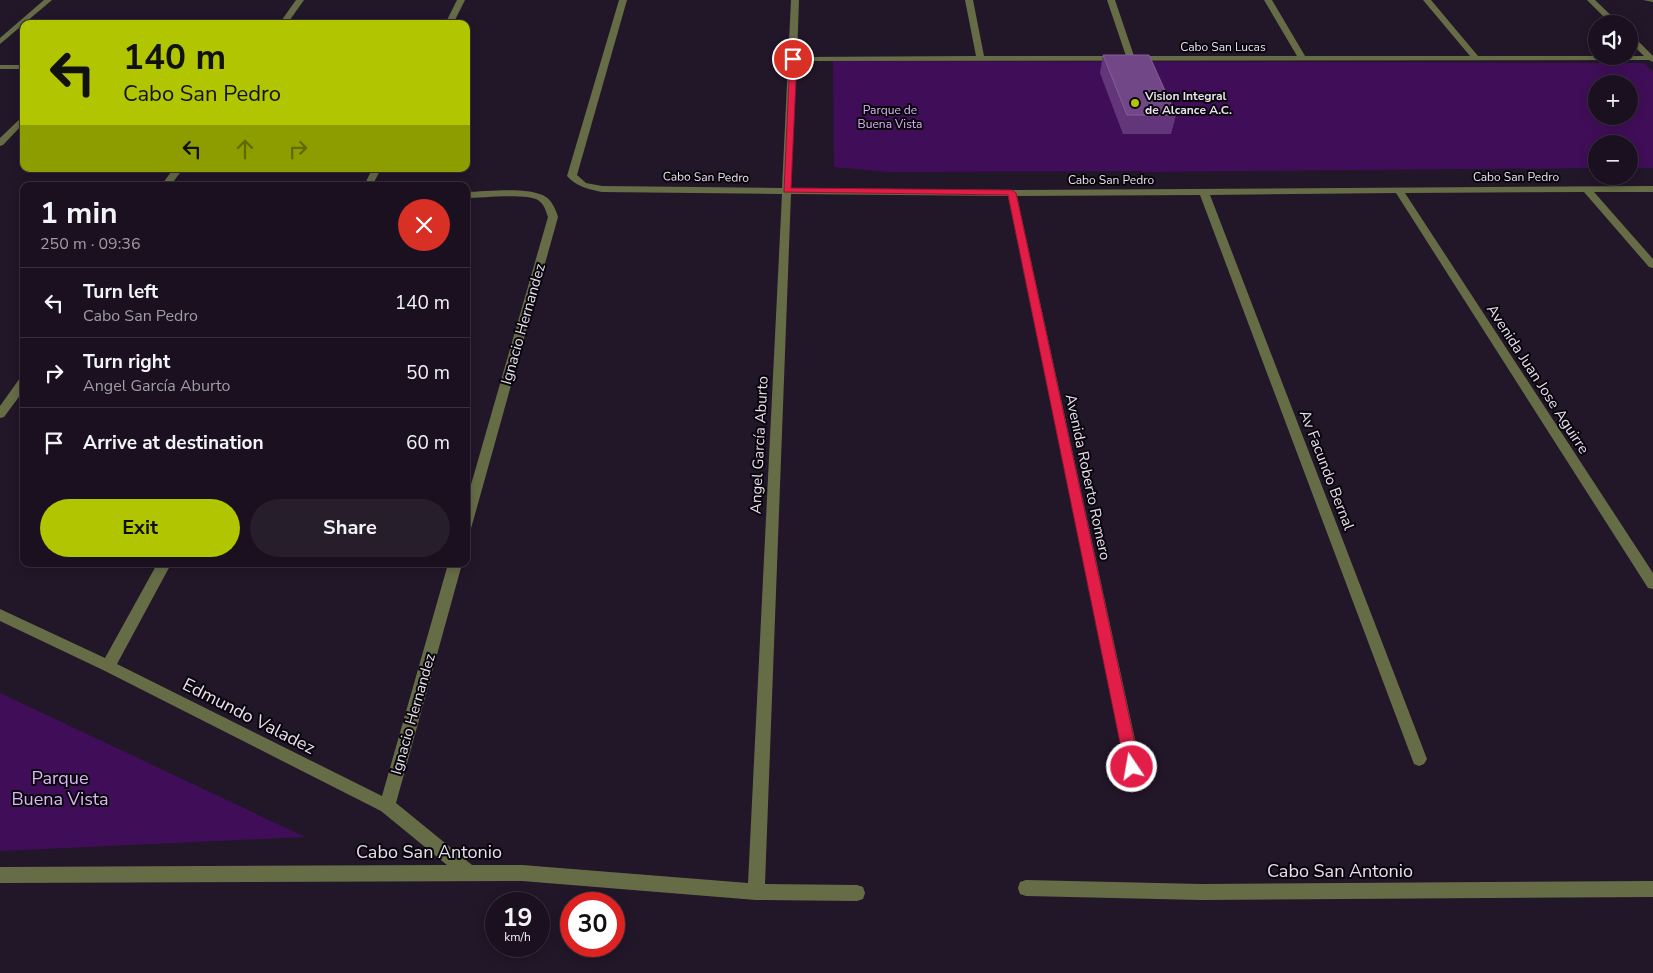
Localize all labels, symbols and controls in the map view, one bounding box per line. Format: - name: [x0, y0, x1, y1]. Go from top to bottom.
- map controls: [1588, 15, 1638, 185]
- button: sound: [1588, 15, 1638, 65]
- text: 140 m: [123, 34, 226, 81]
- pin: [772, 38, 814, 80]
- street label: Cabo San Lucas: [1180, 39, 1266, 55]
- icon: left: [40, 40, 105, 105]
- icon: arrive: [779, 45, 807, 73]
- button: +: [1588, 75, 1638, 125]
- text: Cabo San Pedro: [123, 79, 281, 109]
- place label: Vision Integral de Alcance A.C.: [1144, 88, 1232, 118]
- marker: Vision Integral de Alcance A.C.: [1129, 97, 1141, 109]
- park label: Parque de Buena Vista: [858, 102, 922, 132]
- icon: left: [178, 135, 206, 163]
- icon: ahead: [231, 135, 259, 163]
- icon: right: [284, 135, 312, 163]
- button: −: [1588, 135, 1638, 185]
- street label: Cabo San Pedro: [663, 168, 750, 186]
- street label: Cabo San Pedro: [1473, 169, 1559, 185]
- street label: Cabo San Pedro: [1068, 172, 1154, 188]
- text: 1 min: [40, 193, 118, 234]
- button: close: [398, 199, 450, 251]
- text: 250 m · 09:36: [40, 233, 141, 255]
- street label: Ignacio Hernandez: [496, 261, 550, 387]
- text: Turn left: [83, 279, 158, 305]
- icon: left: [40, 289, 68, 317]
- text: 140 m: [395, 290, 450, 316]
- street label: Avenida Juan Jose Aguirre: [1482, 300, 1594, 458]
- text: Cabo San Pedro: [83, 305, 198, 327]
- text: Turn right: [83, 349, 170, 375]
- icon: right: [40, 359, 68, 387]
- text: 50 m: [406, 360, 450, 386]
- text: Angel García Aburto: [83, 375, 230, 397]
- street label: Angel García Aburto: [745, 375, 773, 515]
- street label: Avenida Roberto Romero: [1061, 392, 1115, 562]
- street label: Av Facundo Bernal: [1295, 407, 1359, 533]
- icon: arrive: [40, 429, 68, 457]
- text: Arrive at destination: [83, 430, 264, 456]
- text: 60 m: [406, 430, 450, 456]
- button: Exit: [40, 499, 240, 557]
- button: Share: [250, 499, 450, 557]
- street label: Ignacio Hernandez: [386, 651, 440, 777]
- street label: Edmundo Valadez: [179, 672, 319, 760]
- position arrow: [1105, 740, 1157, 792]
- park label: Parque Buena Vista: [11, 766, 109, 811]
- street label: Cabo San Antonio: [356, 840, 502, 864]
- street label: Cabo San Antonio: [1267, 859, 1413, 883]
- speed limit sign: 30: [560, 892, 625, 957]
- text: 19: [502, 901, 533, 935]
- text: km/h: [504, 929, 531, 945]

